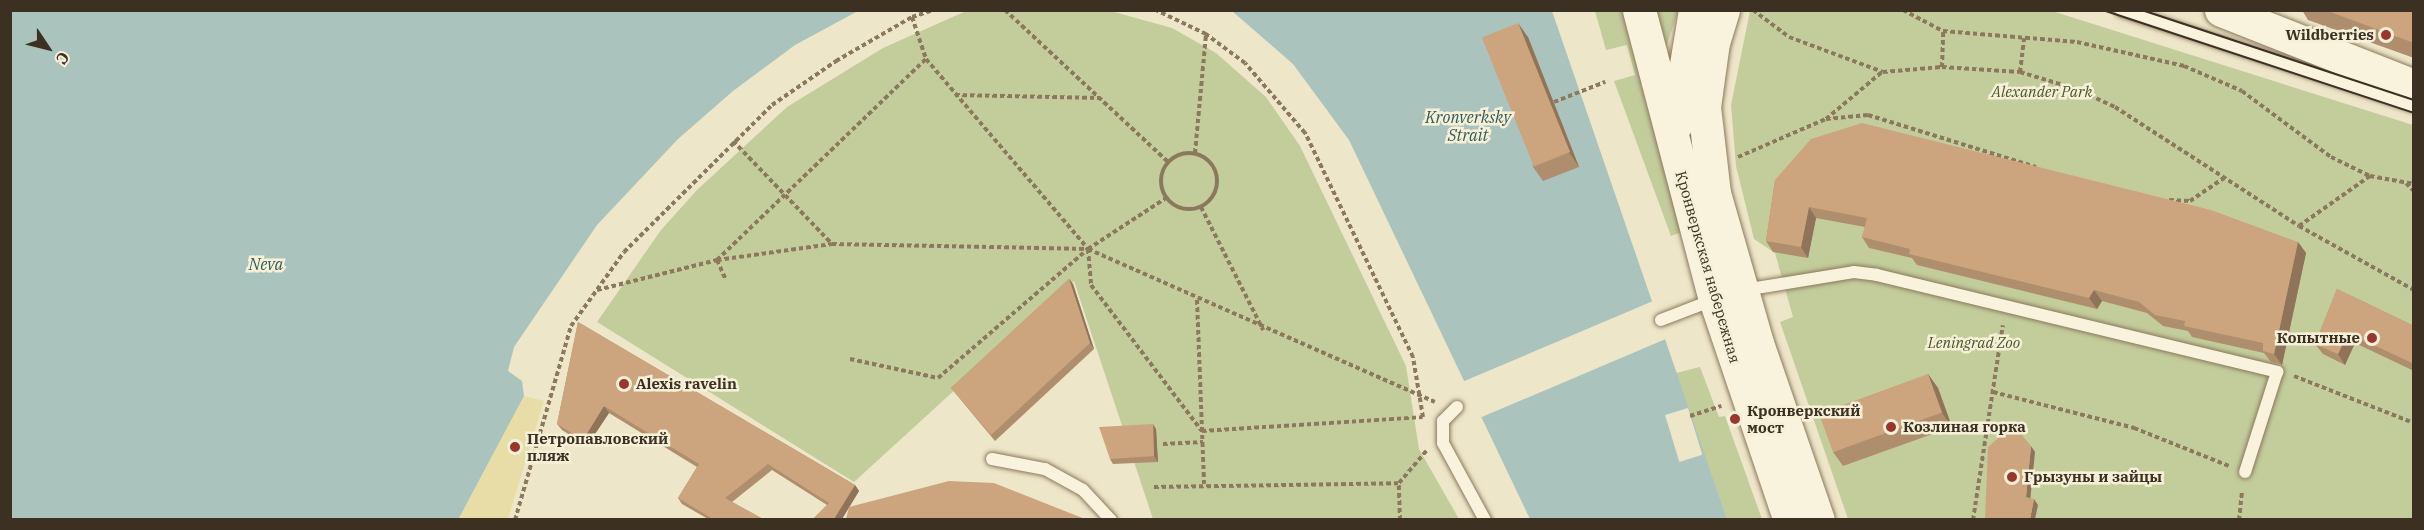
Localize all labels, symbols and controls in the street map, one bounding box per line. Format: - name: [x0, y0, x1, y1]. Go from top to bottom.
- north arrow: [18, 18, 78, 78]
- place label: Wildberries: [2286, 26, 2374, 44]
- marker: Wildberries: [2379, 28, 2393, 42]
- text: С: [52, 48, 74, 68]
- park label: Alexander Park: [1992, 83, 2092, 101]
- water label: Kronverksky Strait: [1425, 107, 1511, 145]
- street label: Кронверкская набережная: [1672, 169, 1744, 365]
- water label: Neva: [249, 254, 283, 274]
- place label: Копытные: [2277, 329, 2360, 347]
- marker: Копытные: [2365, 331, 2379, 345]
- park label: Leningrad Zoo: [1928, 334, 2020, 352]
- place label: Alexis ravelin: [636, 375, 737, 393]
- marker: Alexis ravelin: [617, 377, 631, 391]
- place label: Кронверкский мост: [1747, 401, 1860, 436]
- marker: Кронверкский мост: [1728, 412, 1742, 426]
- place label: Козлиная горка: [1903, 418, 2026, 436]
- marker: Козлиная горка: [1884, 420, 1898, 434]
- place label: Петропавловский пляж: [527, 429, 668, 464]
- marker: Петропавловский пляж: [508, 440, 522, 454]
- place label: Грызуны и зайцы: [2024, 468, 2162, 486]
- marker: Грызуны и зайцы: [2005, 470, 2019, 484]

